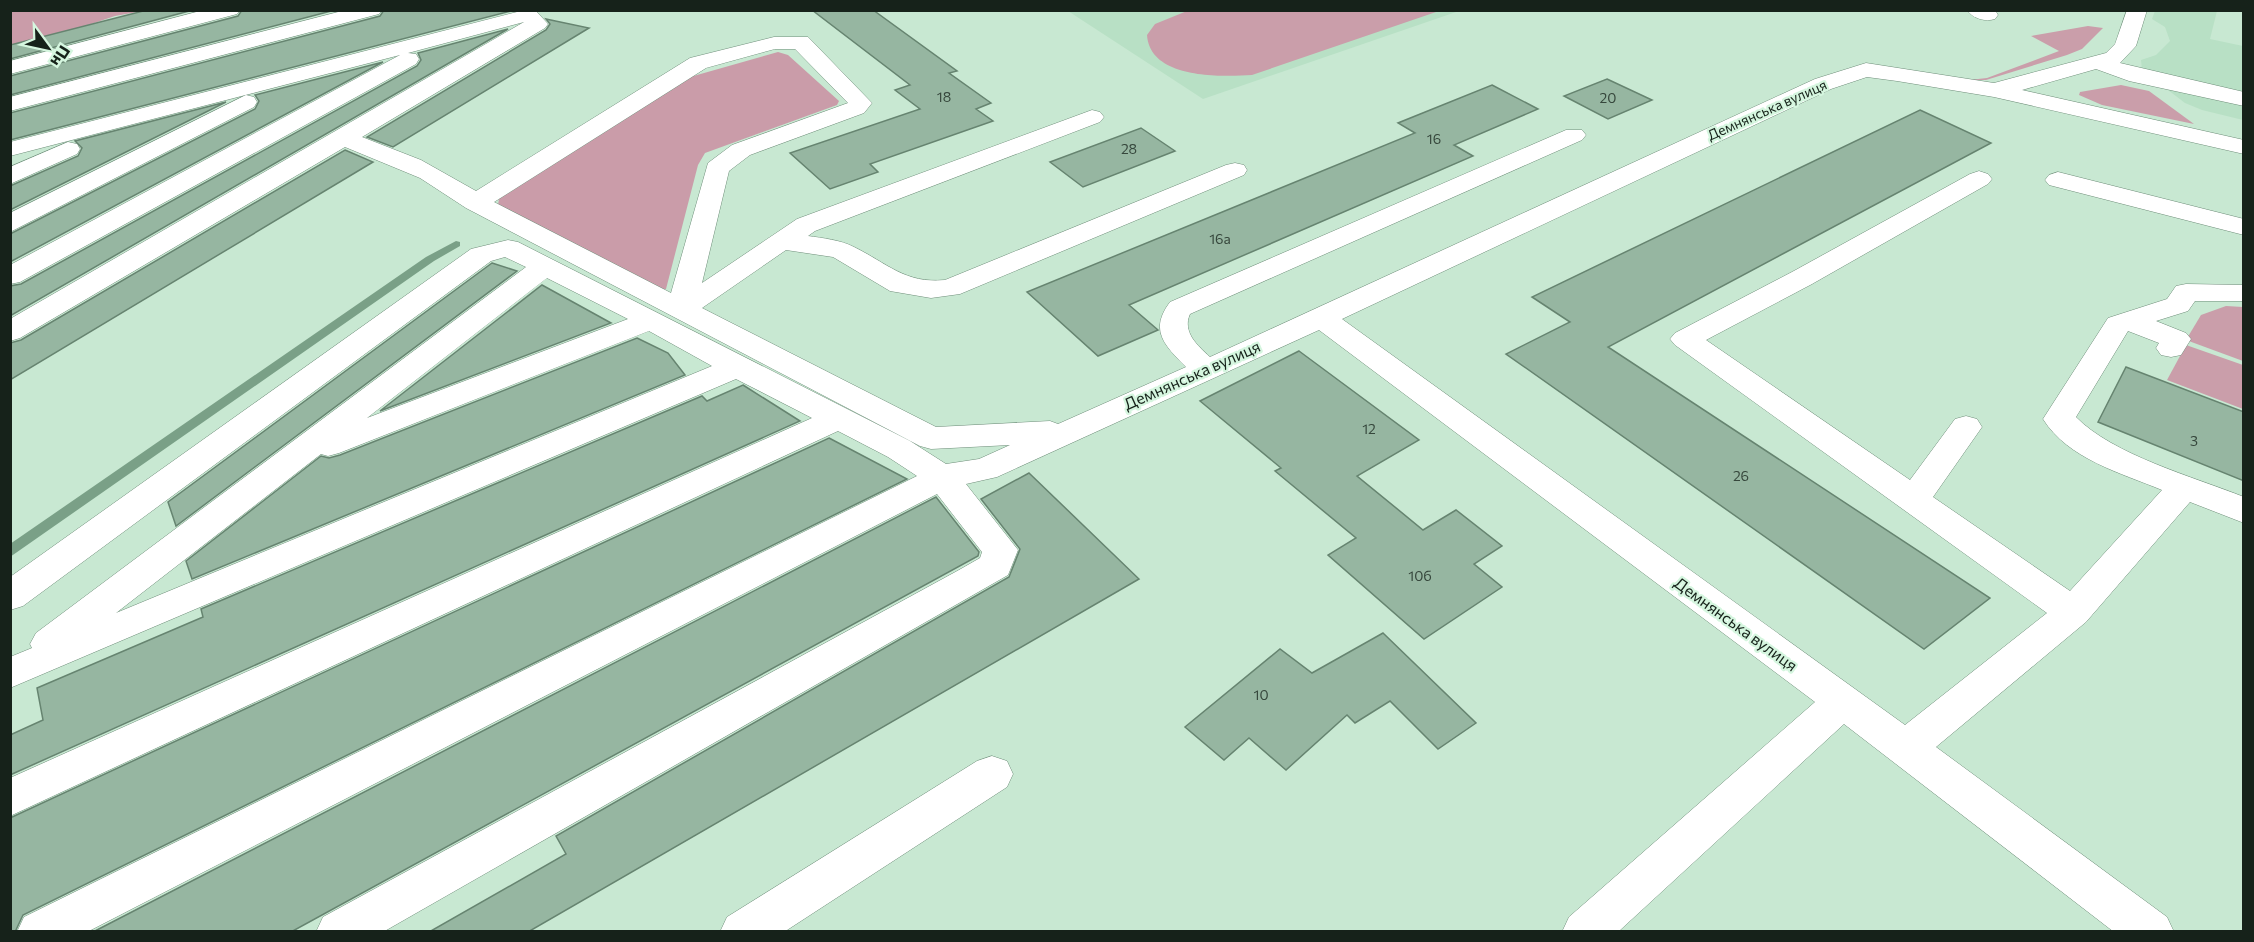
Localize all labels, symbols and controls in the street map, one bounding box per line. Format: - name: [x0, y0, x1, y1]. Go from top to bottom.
- north arrow: [18, 18, 78, 78]
- text: Пн: [47, 42, 75, 71]
- street label: Демнянська вулиця: [1704, 76, 1829, 144]
- house number: 18: [937, 88, 951, 105]
- house number: 20: [1600, 89, 1616, 106]
- house number: 16: [1427, 130, 1441, 147]
- house number: 28: [1121, 140, 1137, 157]
- house number: 16а: [1209, 230, 1231, 247]
- street label: Демнянська вулиця: [1121, 336, 1263, 413]
- house number: 12: [1362, 420, 1376, 437]
- house number: 3: [2190, 432, 2198, 449]
- house number: 26: [1733, 467, 1749, 484]
- house number: 10б: [1408, 567, 1432, 584]
- street label: Демнянська вулиця: [1671, 573, 1801, 675]
- house number: 10: [1253, 686, 1269, 703]

